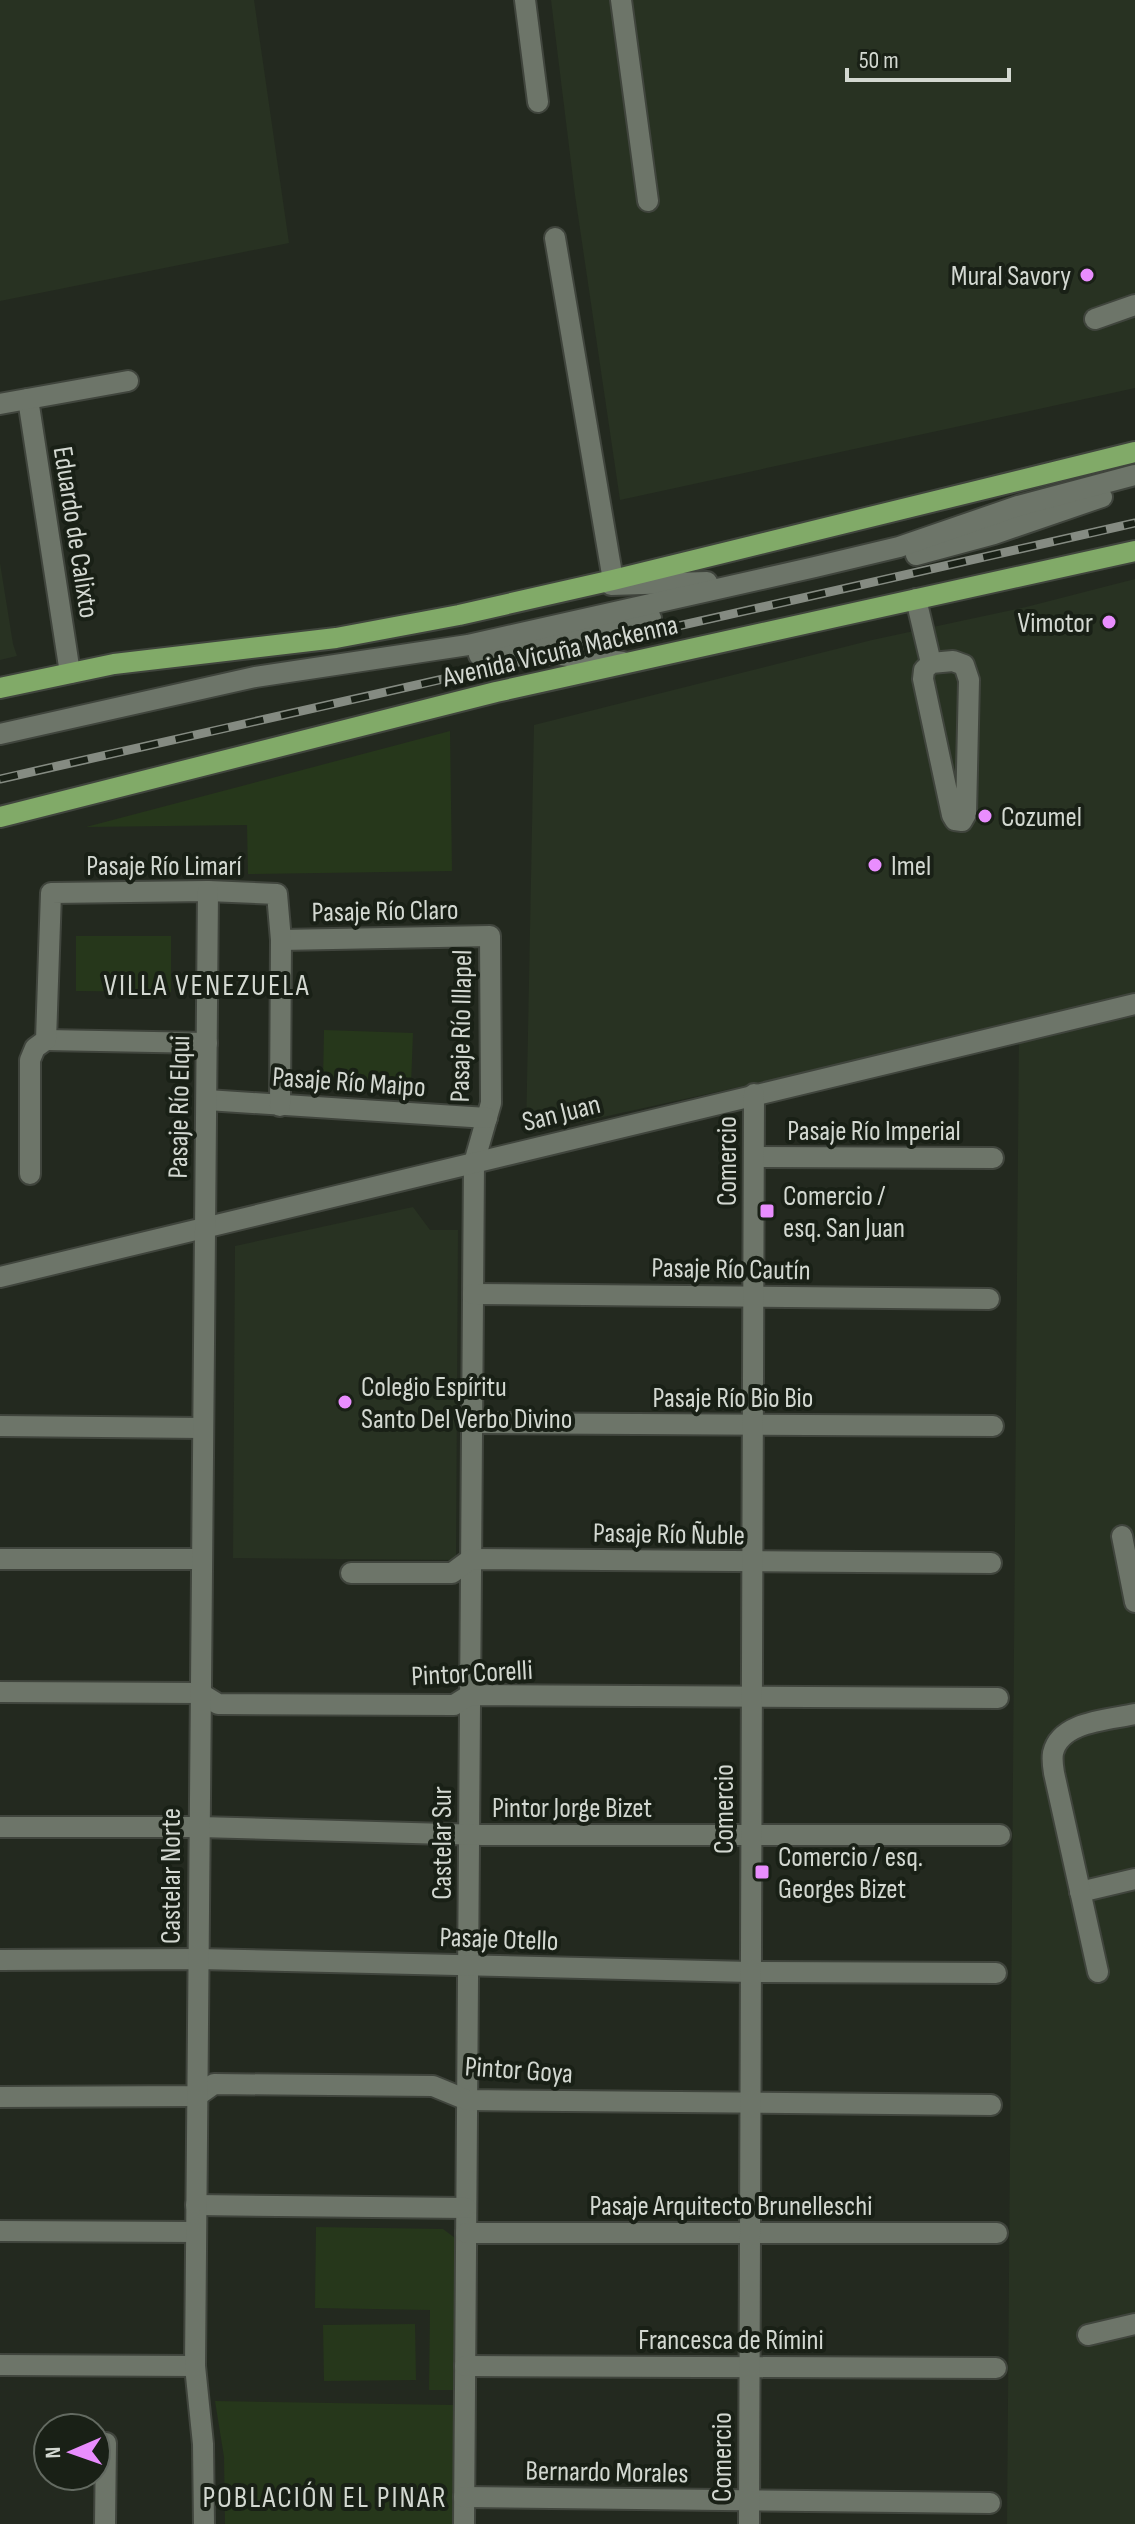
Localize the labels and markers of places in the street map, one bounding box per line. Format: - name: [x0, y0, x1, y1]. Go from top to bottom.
- place label: Mural Savory: [951, 260, 1071, 293]
- marker: Mural Savory: [1078, 266, 1096, 284]
- place label: Vimotor: [1018, 607, 1093, 640]
- marker: Vimotor: [1100, 613, 1118, 631]
- place label: Cozumel: [1001, 801, 1082, 834]
- marker: Cozumel: [976, 807, 994, 825]
- place label: Imel: [891, 850, 931, 883]
- marker: Imel: [866, 856, 884, 874]
- place label: Comercio / esq. San Juan: [783, 1180, 905, 1245]
- marker: Comercio / esq. San Juan: [758, 1202, 776, 1220]
- place label: Colegio Espíritu Santo Del Verbo Divino: [361, 1371, 572, 1436]
- marker: Colegio Espíritu Santo Del Verbo Divino: [336, 1393, 354, 1411]
- place label: Comercio / esq. Georges Bizet: [778, 1841, 923, 1906]
- marker: Comercio / esq. Georges Bizet: [753, 1863, 771, 1881]

